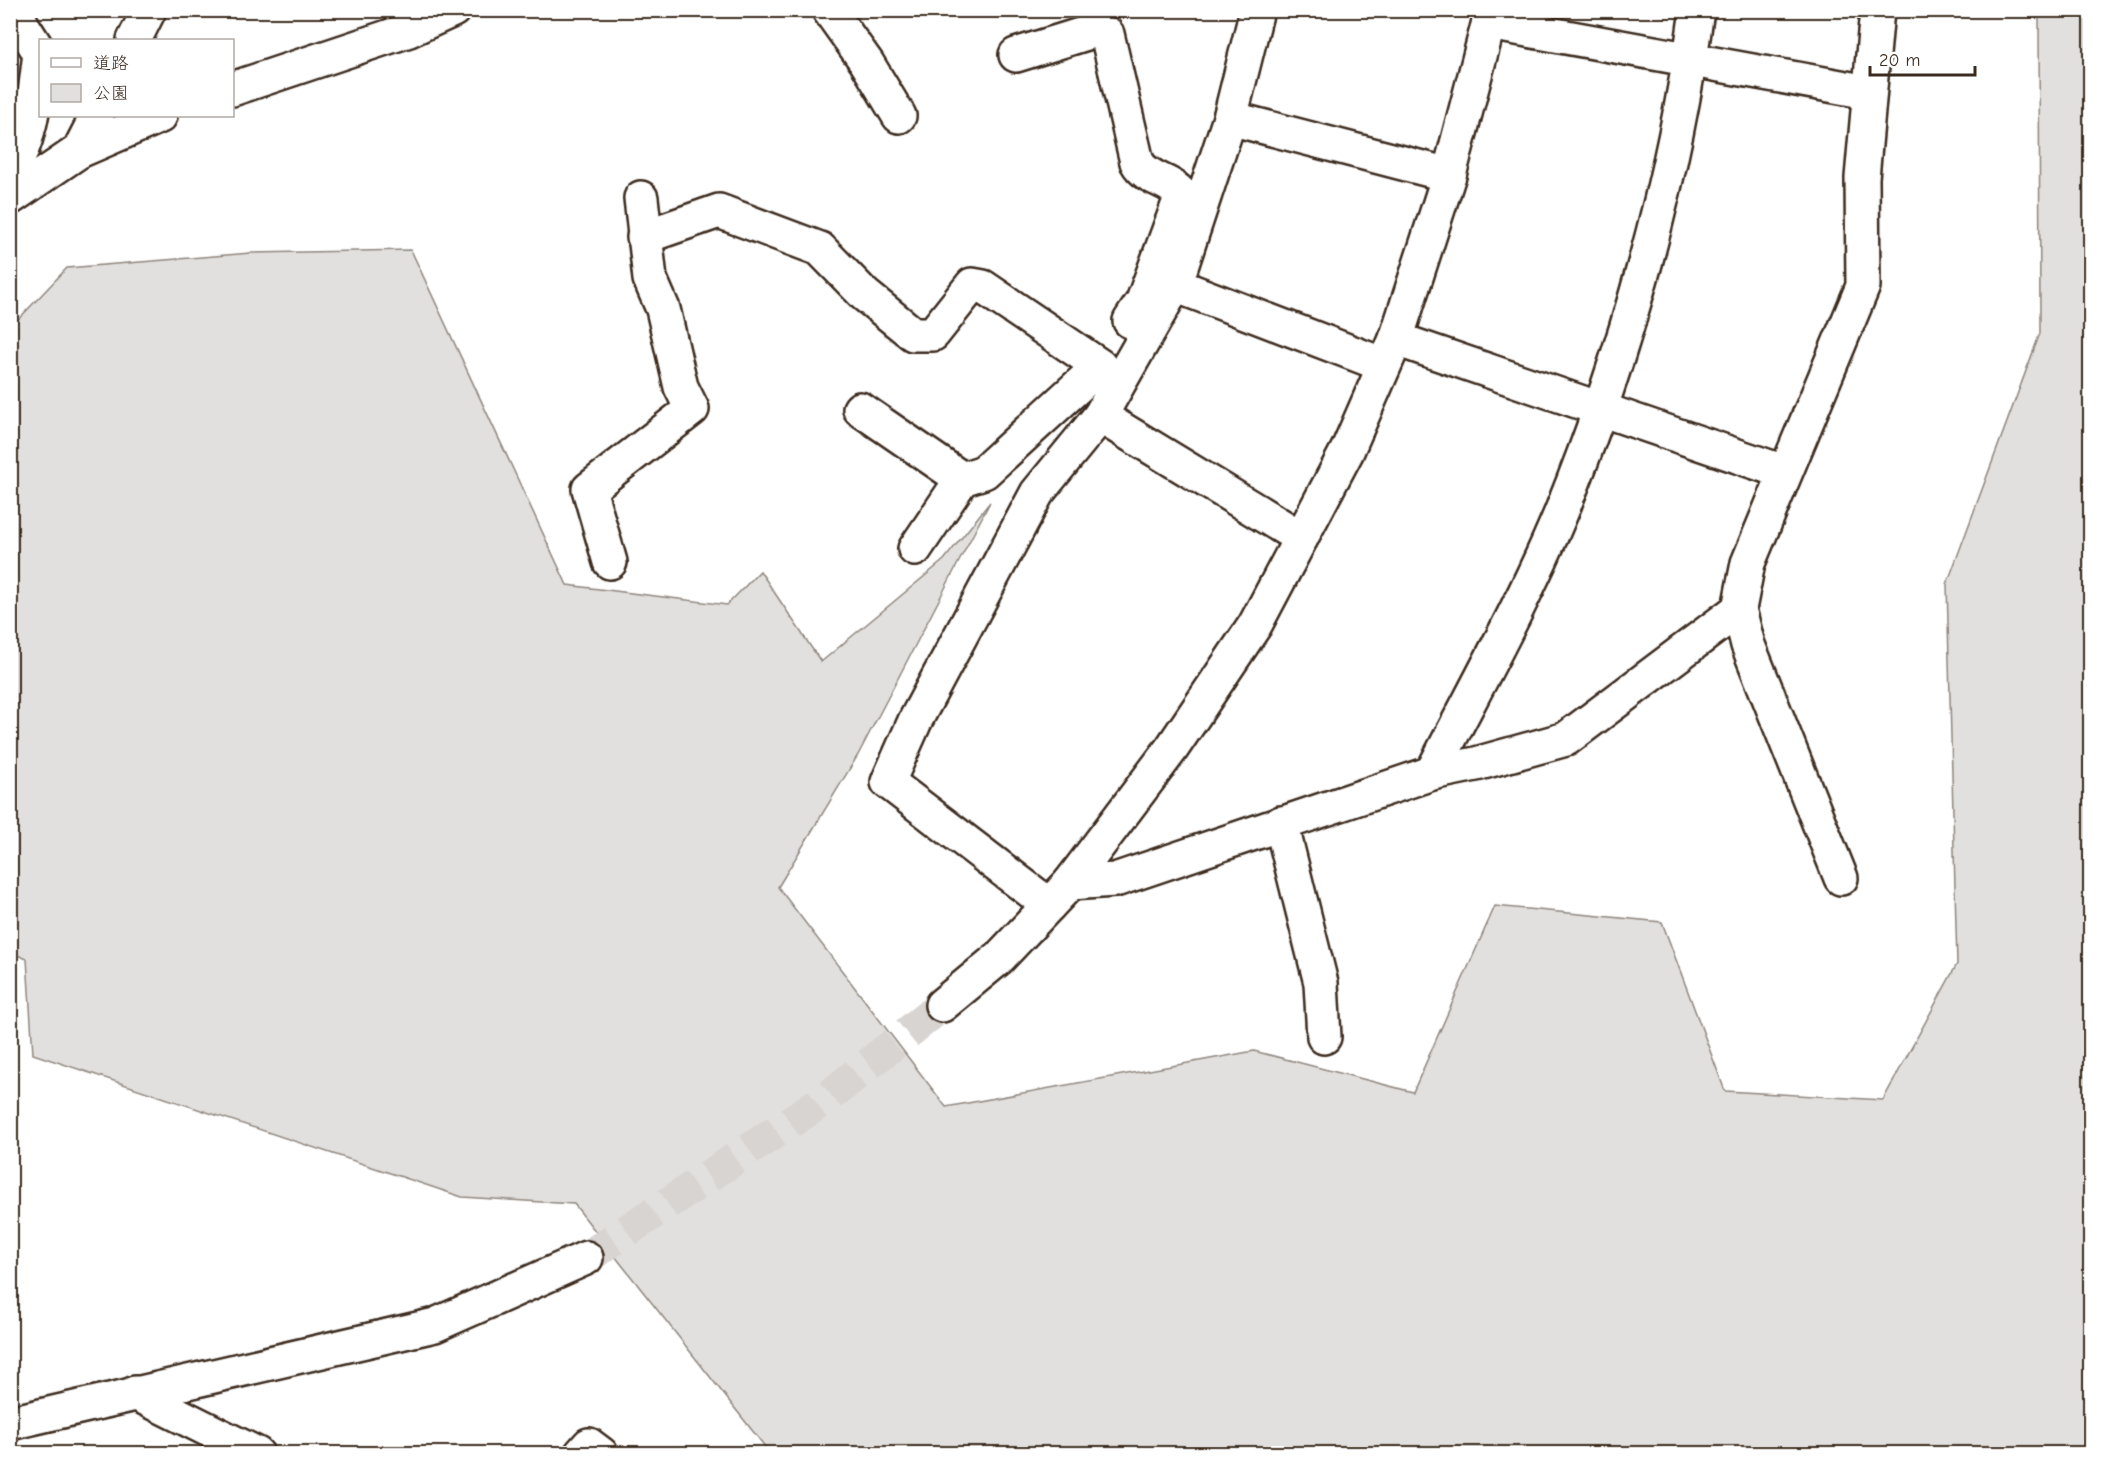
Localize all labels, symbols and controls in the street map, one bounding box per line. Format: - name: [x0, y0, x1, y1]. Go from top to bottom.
- legend: [39, 39, 234, 117]
- scale bar: [1870, 39, 1975, 77]
- text: 20 m: [1879, 50, 1920, 71]
- text: 道路: [93, 53, 129, 74]
- text: 公園: [93, 83, 129, 104]

